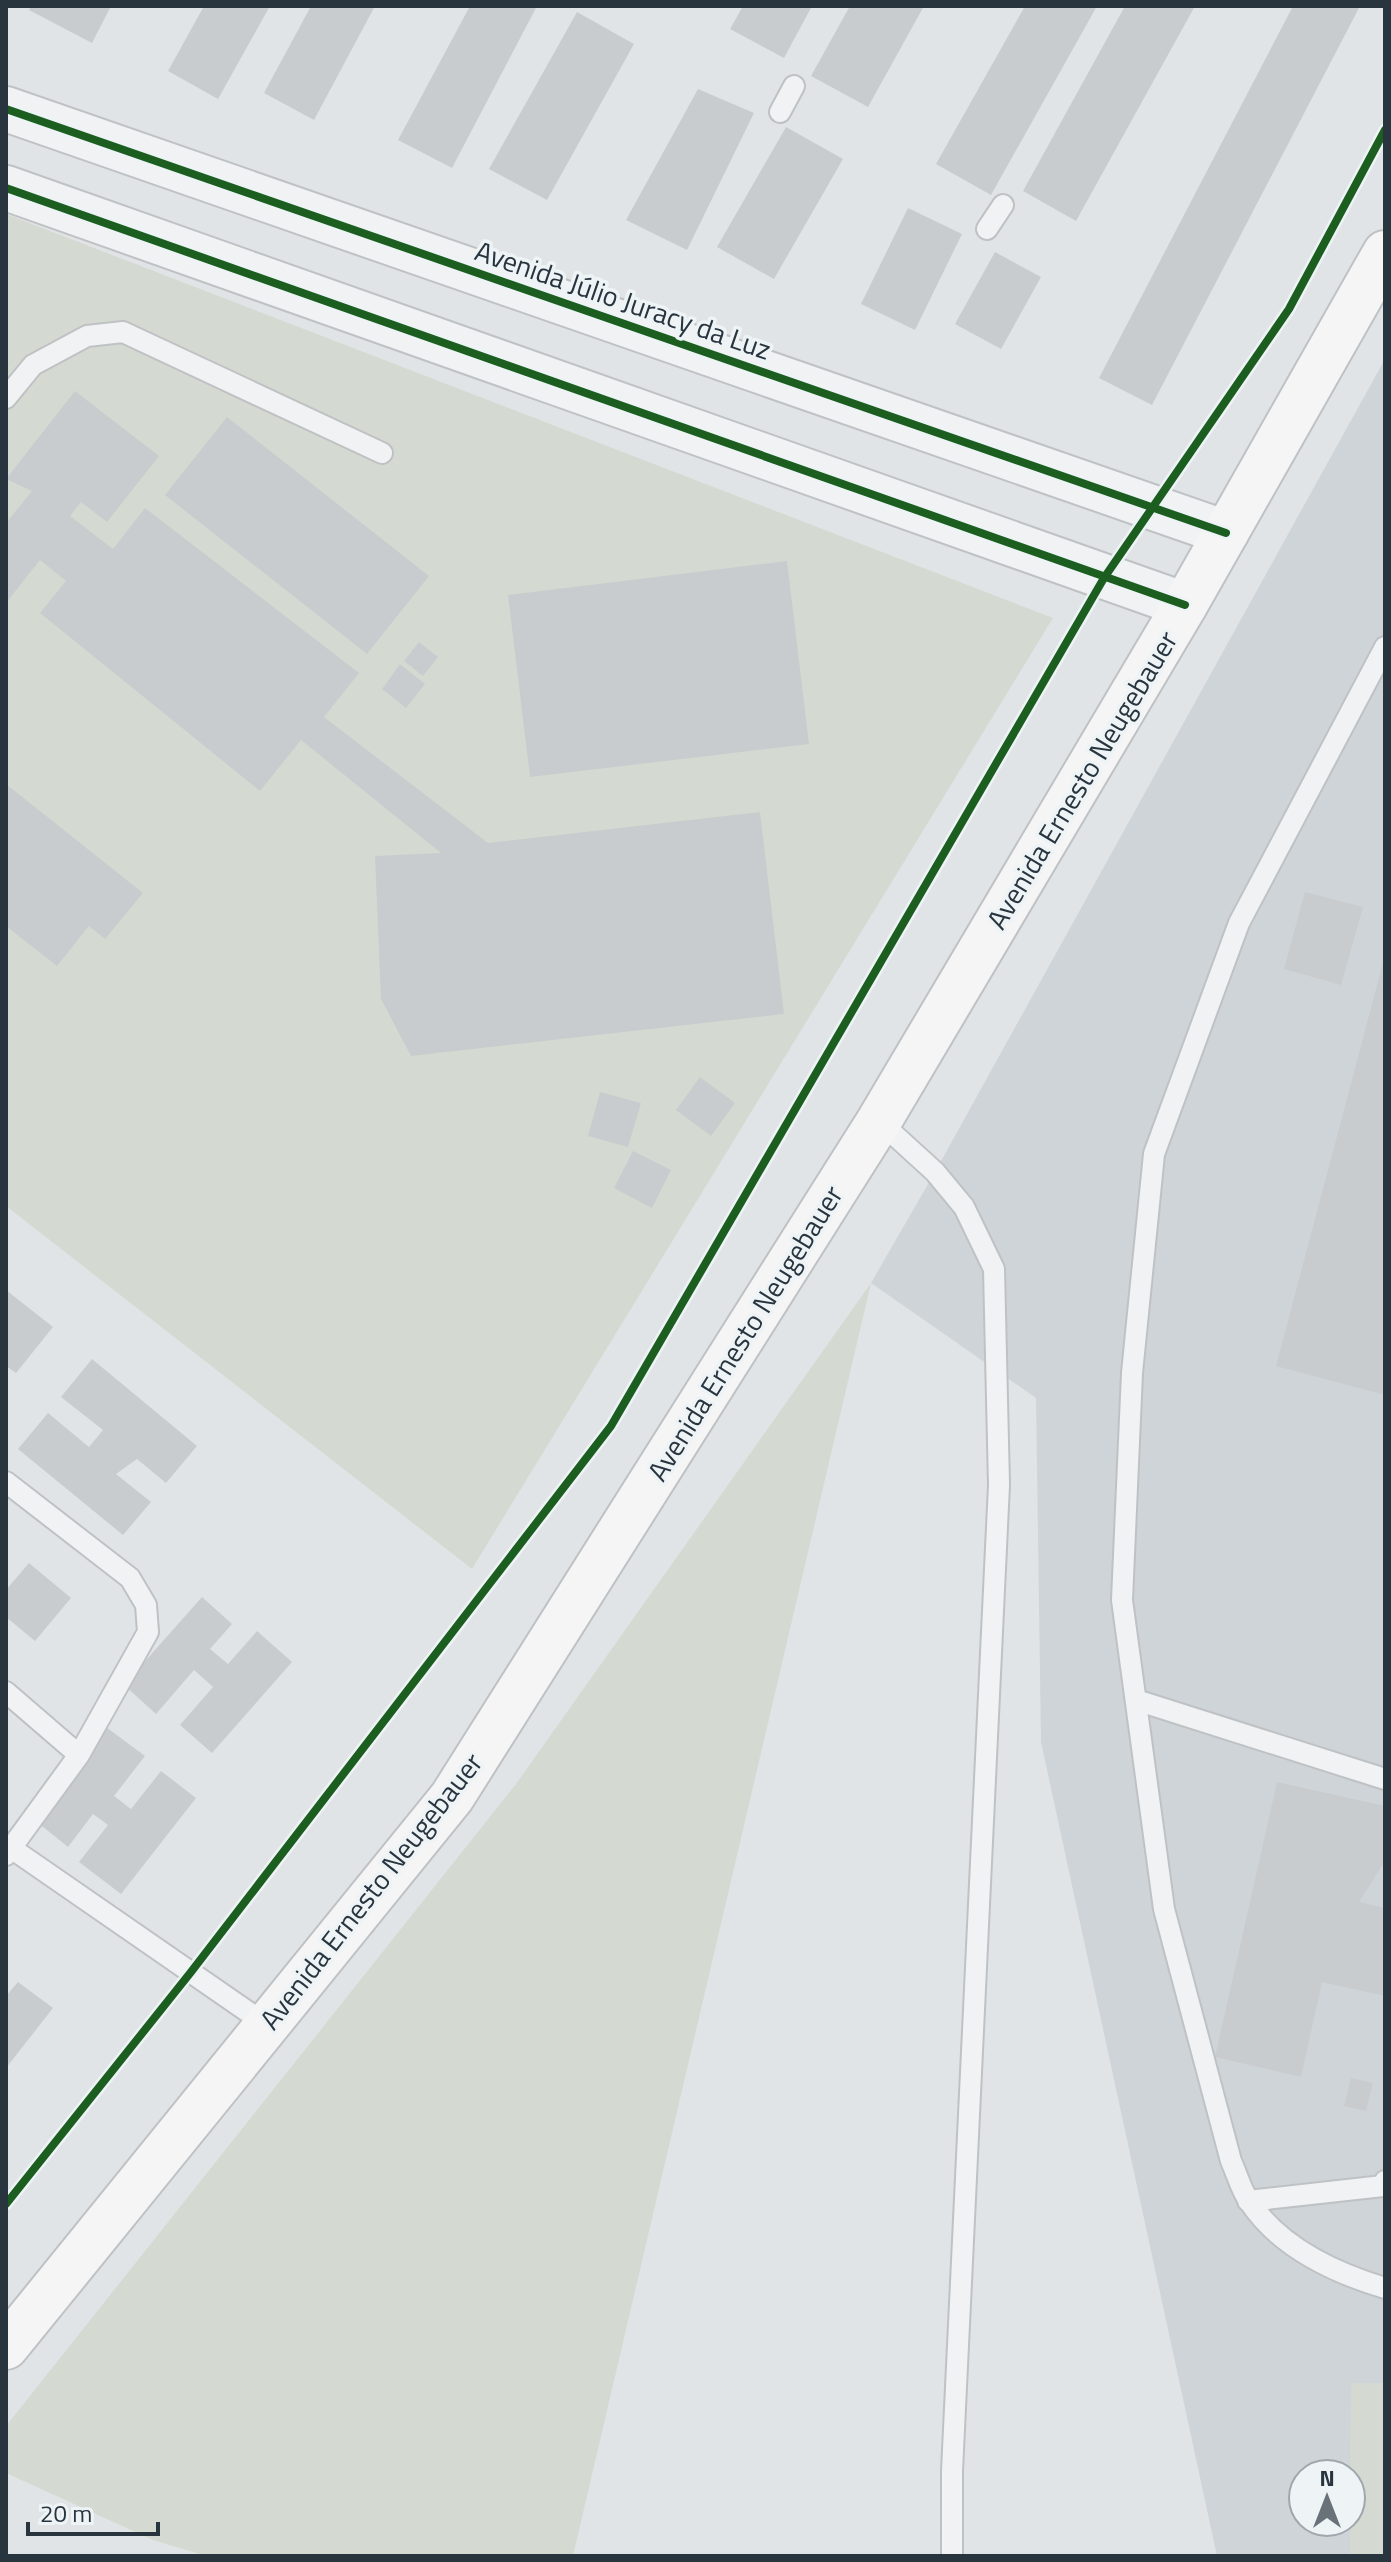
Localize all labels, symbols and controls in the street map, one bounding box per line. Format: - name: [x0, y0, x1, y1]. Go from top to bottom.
- street label: Avenida Júlio Juracy da Luz: [469, 229, 777, 370]
- street label: Avenida Ernesto Neugebauer: [975, 622, 1188, 937]
- street label: Avenida Ernesto Neugebauer: [636, 1176, 853, 1489]
- street label: Avenida Ernesto Neugebauer: [248, 1743, 493, 2039]
- north arrow: [1287, 2458, 1367, 2538]
- text: N: [1319, 2461, 1335, 2495]
- scale bar: [28, 2486, 158, 2536]
- text: 20 m: [40, 2495, 92, 2531]

